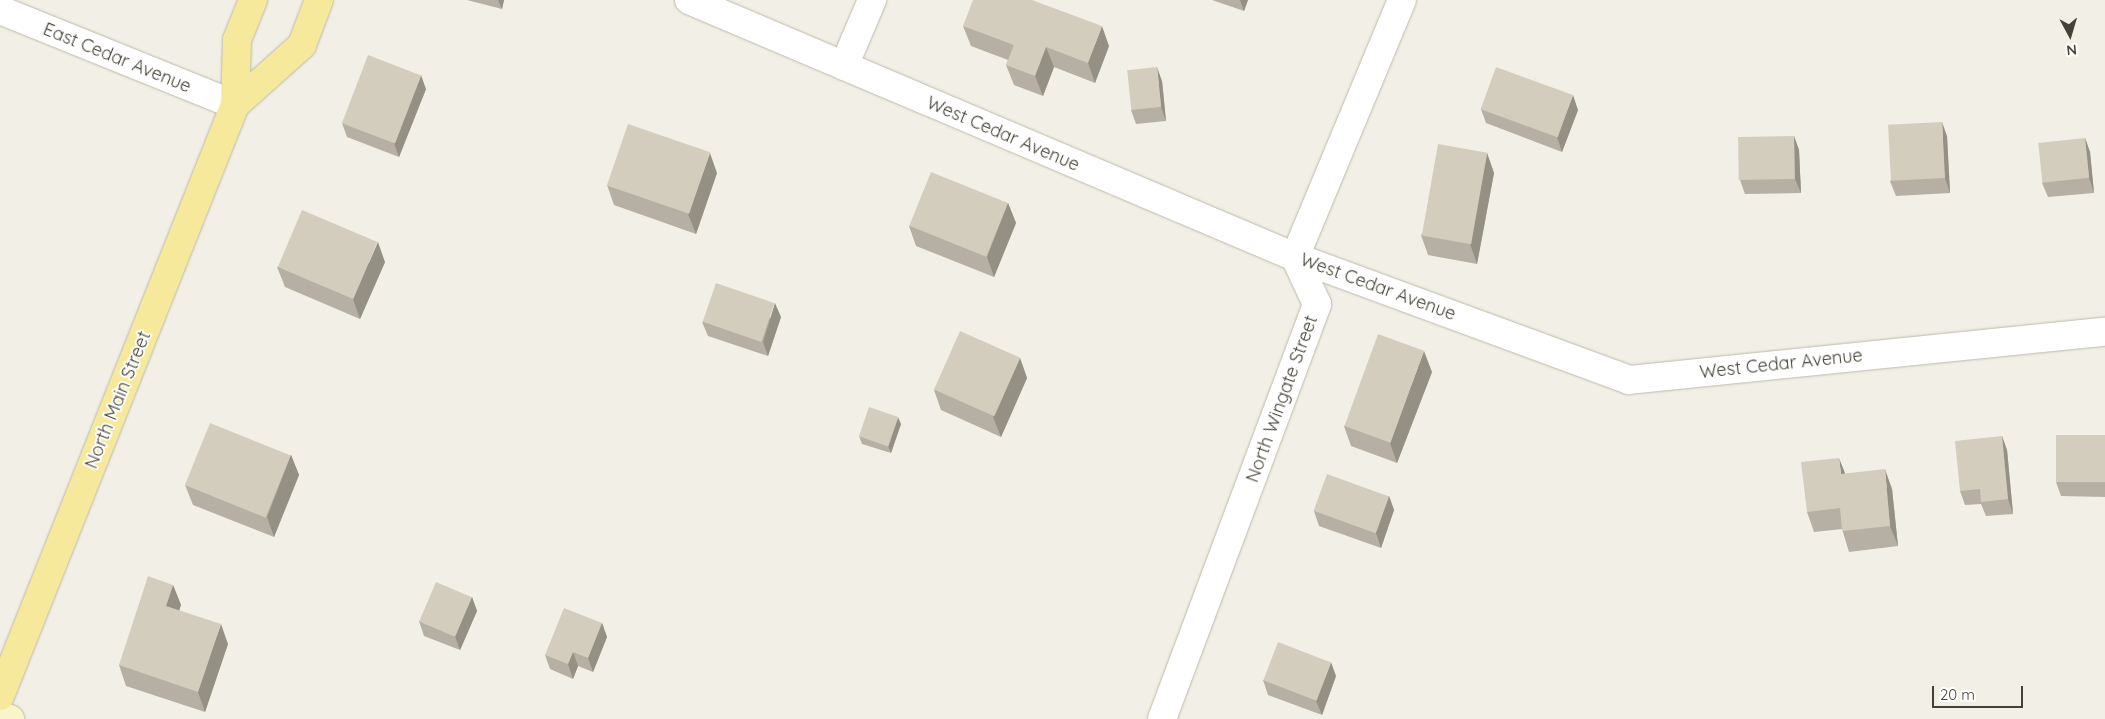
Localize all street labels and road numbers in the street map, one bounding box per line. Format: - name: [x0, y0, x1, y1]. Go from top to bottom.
- street label: East Cedar Avenue: [40, 18, 194, 98]
- street label: West Cedar Avenue: [923, 92, 1083, 176]
- street label: West Cedar Avenue: [1297, 249, 1459, 325]
- street label: North Wingate Street: [1242, 313, 1322, 485]
- street label: North Main Street: [81, 328, 155, 472]
- street label: West Cedar Avenue: [1698, 345, 1864, 383]

